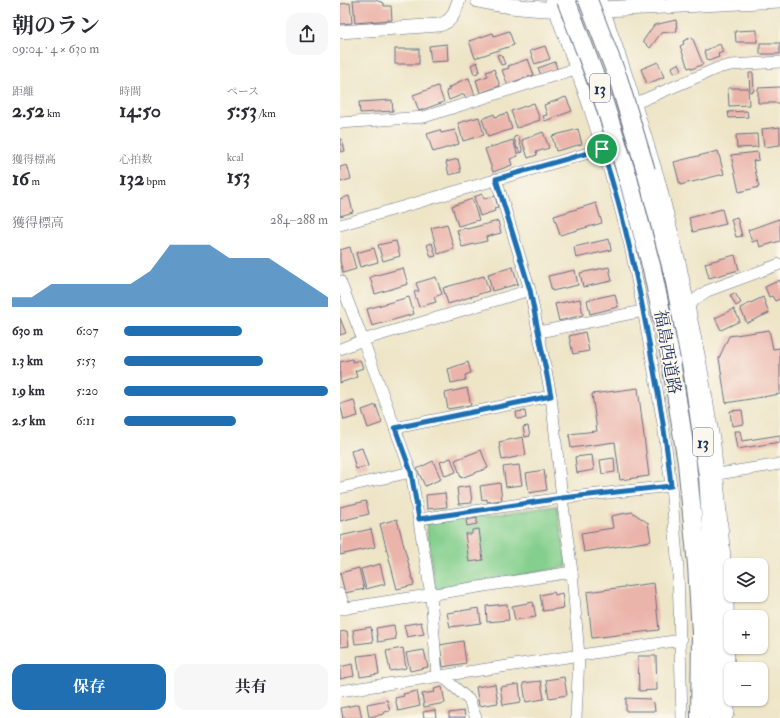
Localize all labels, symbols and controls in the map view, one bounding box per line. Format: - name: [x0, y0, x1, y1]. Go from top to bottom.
- text: 朝のラン: [12, 12, 100, 40]
- button: share: [286, 13, 328, 55]
- text: 09:04 · 4 × 630 m: [12, 41, 99, 57]
- road number: 13: [590, 74, 610, 102]
- text: 距離: [12, 85, 34, 98]
- text: 時間: [119, 85, 141, 98]
- text: ペース: [227, 85, 259, 98]
- text: 2.52: [12, 98, 45, 123]
- text: 14:50: [119, 98, 161, 123]
- text: 5:53: [227, 98, 257, 123]
- text: km: [45, 107, 61, 120]
- text: /km: [257, 107, 276, 120]
- pin: [585, 132, 619, 166]
- icon: arrive: [591, 138, 613, 160]
- text: kcal: [227, 151, 244, 164]
- text: 獲得標高: [12, 153, 56, 166]
- text: 心拍数: [119, 153, 152, 166]
- text: 153: [227, 164, 250, 189]
- text: 16: [12, 166, 29, 191]
- text: 132: [119, 166, 144, 191]
- text: m: [29, 175, 40, 188]
- text: bpm: [144, 175, 166, 188]
- text: 284–288 m: [270, 212, 328, 228]
- text: 獲得標高: [12, 215, 64, 231]
- street label: 福島西道路: [650, 308, 685, 396]
- text: 630 m: [12, 323, 43, 339]
- text: 6:07: [76, 323, 98, 339]
- text: 1.3 km: [12, 353, 43, 369]
- text: 5:53: [76, 353, 96, 369]
- text: 1.9 km: [12, 383, 45, 399]
- text: 5:20: [76, 383, 98, 399]
- text: 2.5 km: [12, 413, 46, 429]
- text: 6:11: [76, 413, 95, 429]
- road number: 13: [693, 428, 713, 456]
- map controls: [724, 558, 768, 706]
- button: layers: [724, 558, 768, 602]
- button: +: [724, 610, 768, 654]
- button: −: [724, 662, 768, 706]
- button: 保存: [12, 664, 166, 710]
- button: 共有: [174, 664, 328, 710]

